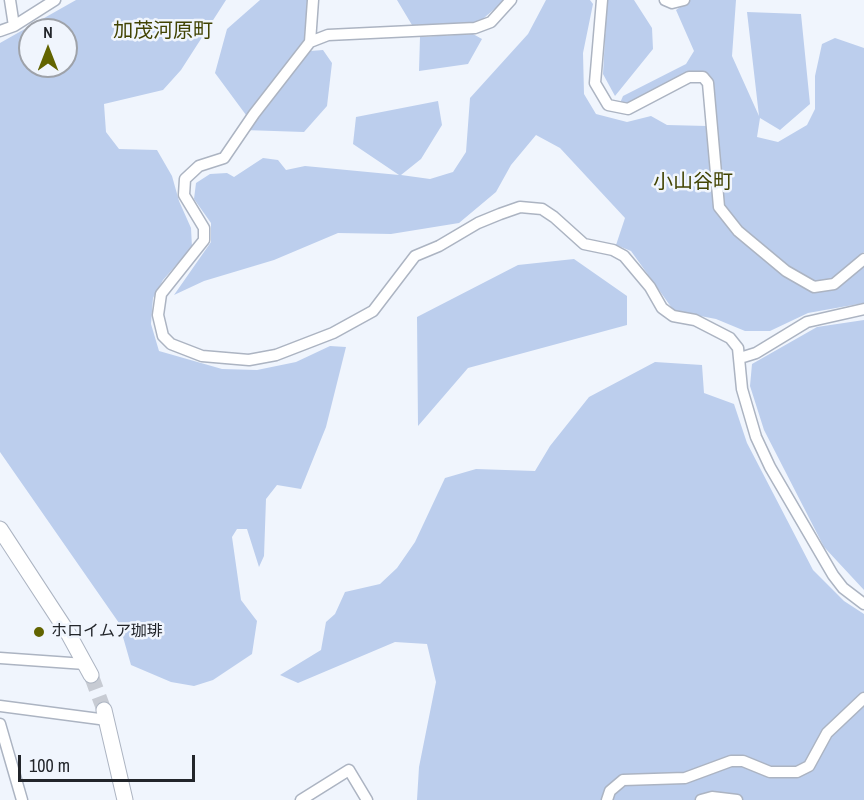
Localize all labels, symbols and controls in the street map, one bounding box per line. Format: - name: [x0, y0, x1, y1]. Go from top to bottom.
- north arrow: [18, 18, 78, 78]
- district label: 加茂河原町: [113, 20, 213, 44]
- text: N: [43, 21, 53, 43]
- district label: 小山谷町: [653, 171, 733, 195]
- place label: ホロイムア珈琲: [51, 622, 163, 642]
- marker: ホロイムア珈琲: [32, 625, 46, 639]
- scale bar: [21, 743, 198, 781]
- text: 100 m: [29, 753, 70, 778]

